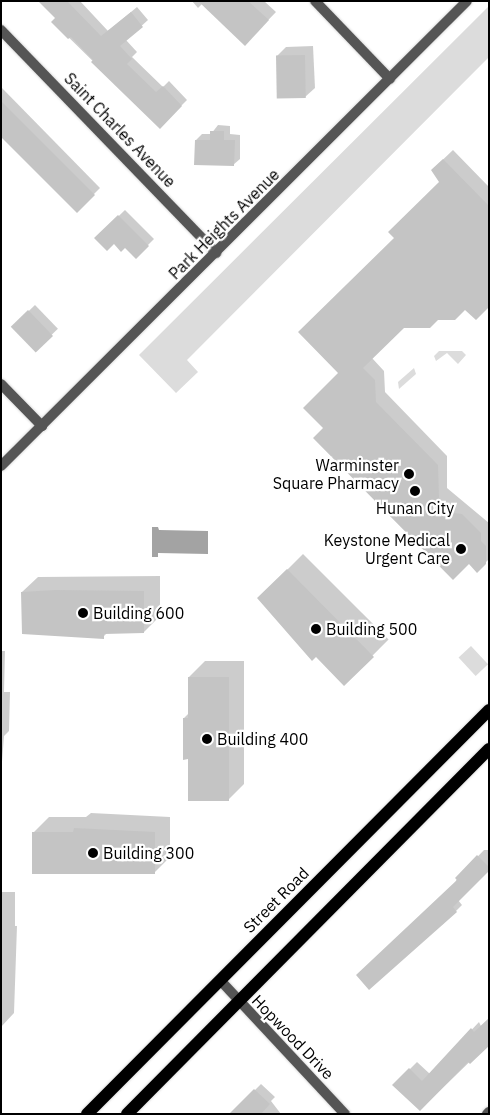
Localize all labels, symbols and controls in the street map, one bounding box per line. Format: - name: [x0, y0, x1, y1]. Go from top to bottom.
- street label: Saint Charles Avenue: [60, 69, 180, 191]
- street label: Park Heights Avenue: [165, 165, 283, 283]
- place label: Warminster Square Pharmacy: [273, 455, 399, 493]
- marker: Warminster Square Pharmacy: [403, 468, 415, 480]
- marker: Hunan City: [409, 485, 421, 497]
- place label: Hunan City: [376, 498, 454, 518]
- place label: Keystone Medical Urgent Care: [324, 530, 450, 568]
- marker: Keystone Medical Urgent Care: [454, 542, 468, 556]
- place label: Building 600: [93, 603, 184, 623]
- marker: Building 600: [77, 607, 89, 619]
- place label: Building 500: [326, 619, 417, 639]
- marker: Building 500: [310, 623, 322, 635]
- place label: Building 400: [217, 729, 308, 749]
- marker: Building 400: [201, 733, 213, 745]
- place label: Building 300: [103, 843, 194, 863]
- marker: Building 300: [87, 847, 99, 859]
- street label: Street Road: [239, 863, 313, 937]
- street label: Hopwood Drive: [248, 991, 338, 1083]

